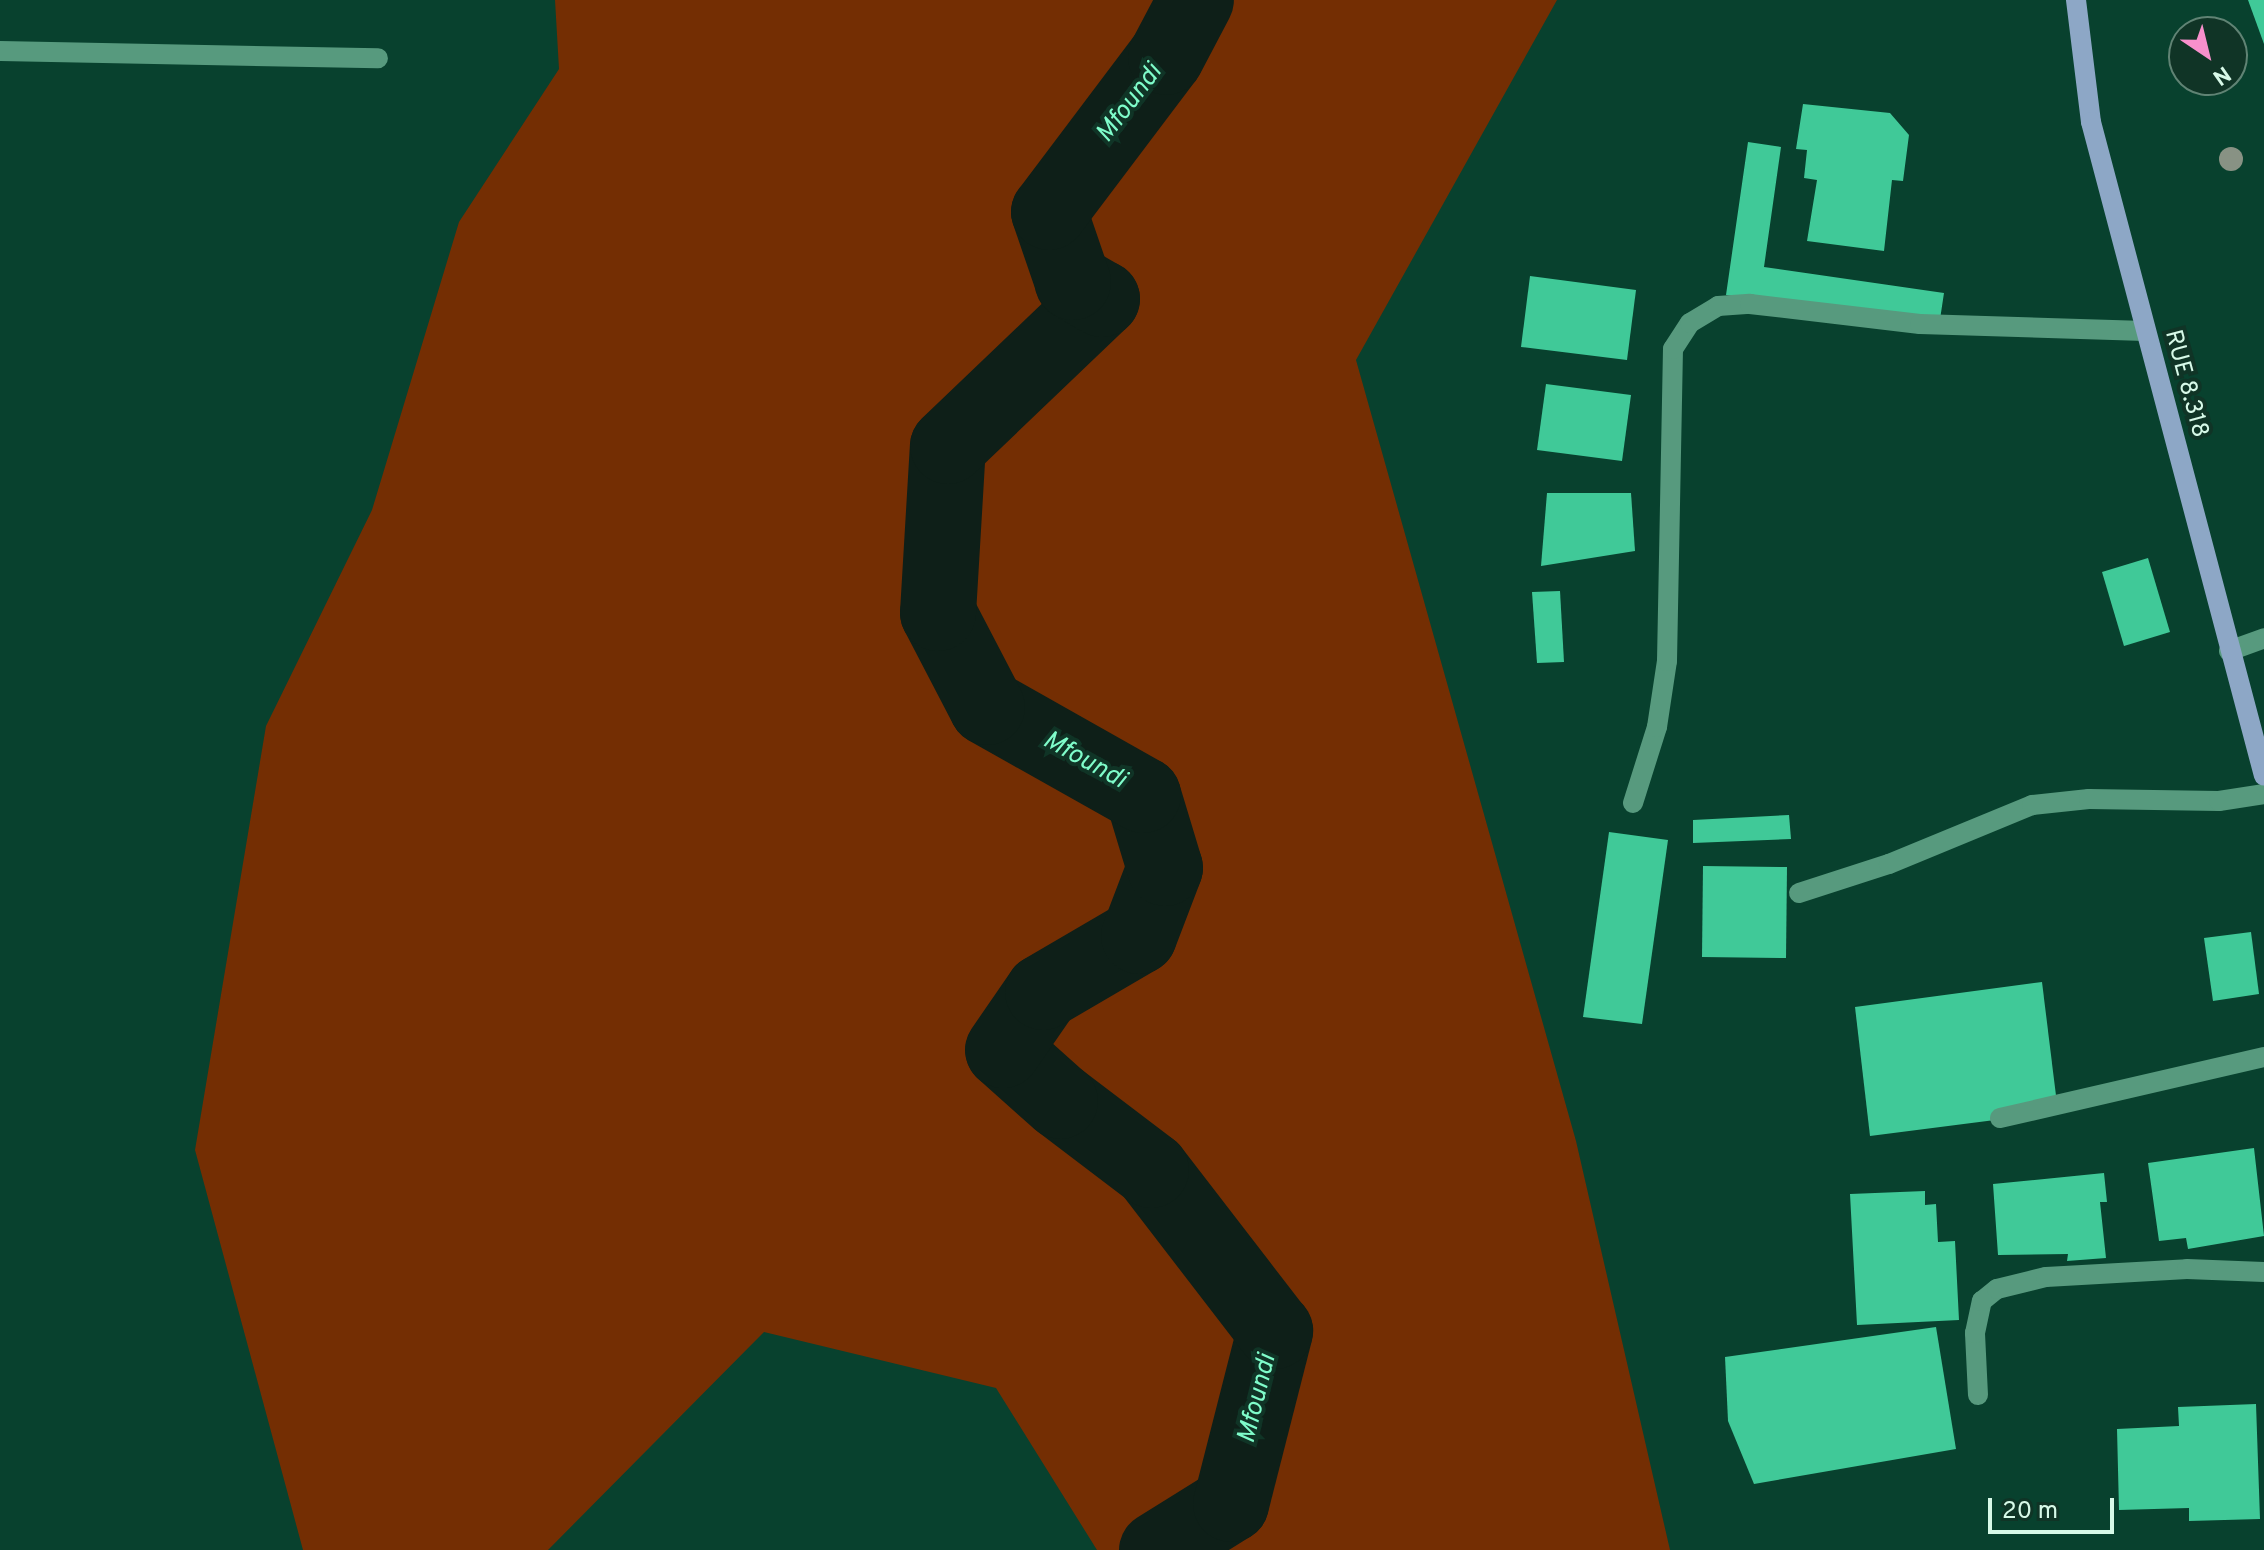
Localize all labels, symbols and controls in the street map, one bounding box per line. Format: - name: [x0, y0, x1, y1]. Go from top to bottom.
- north arrow: [2168, 16, 2248, 96]
- water label: Mfoundi: [1090, 58, 1170, 150]
- text: N: [2207, 59, 2235, 90]
- street label: RUE 8.318: [2157, 327, 2213, 441]
- water label: Mfoundi: [1037, 725, 1131, 797]
- water label: Mfoundi: [1232, 1351, 1284, 1447]
- scale bar: [1992, 1482, 2118, 1532]
- text: 20 m: [2002, 1497, 2058, 1527]

